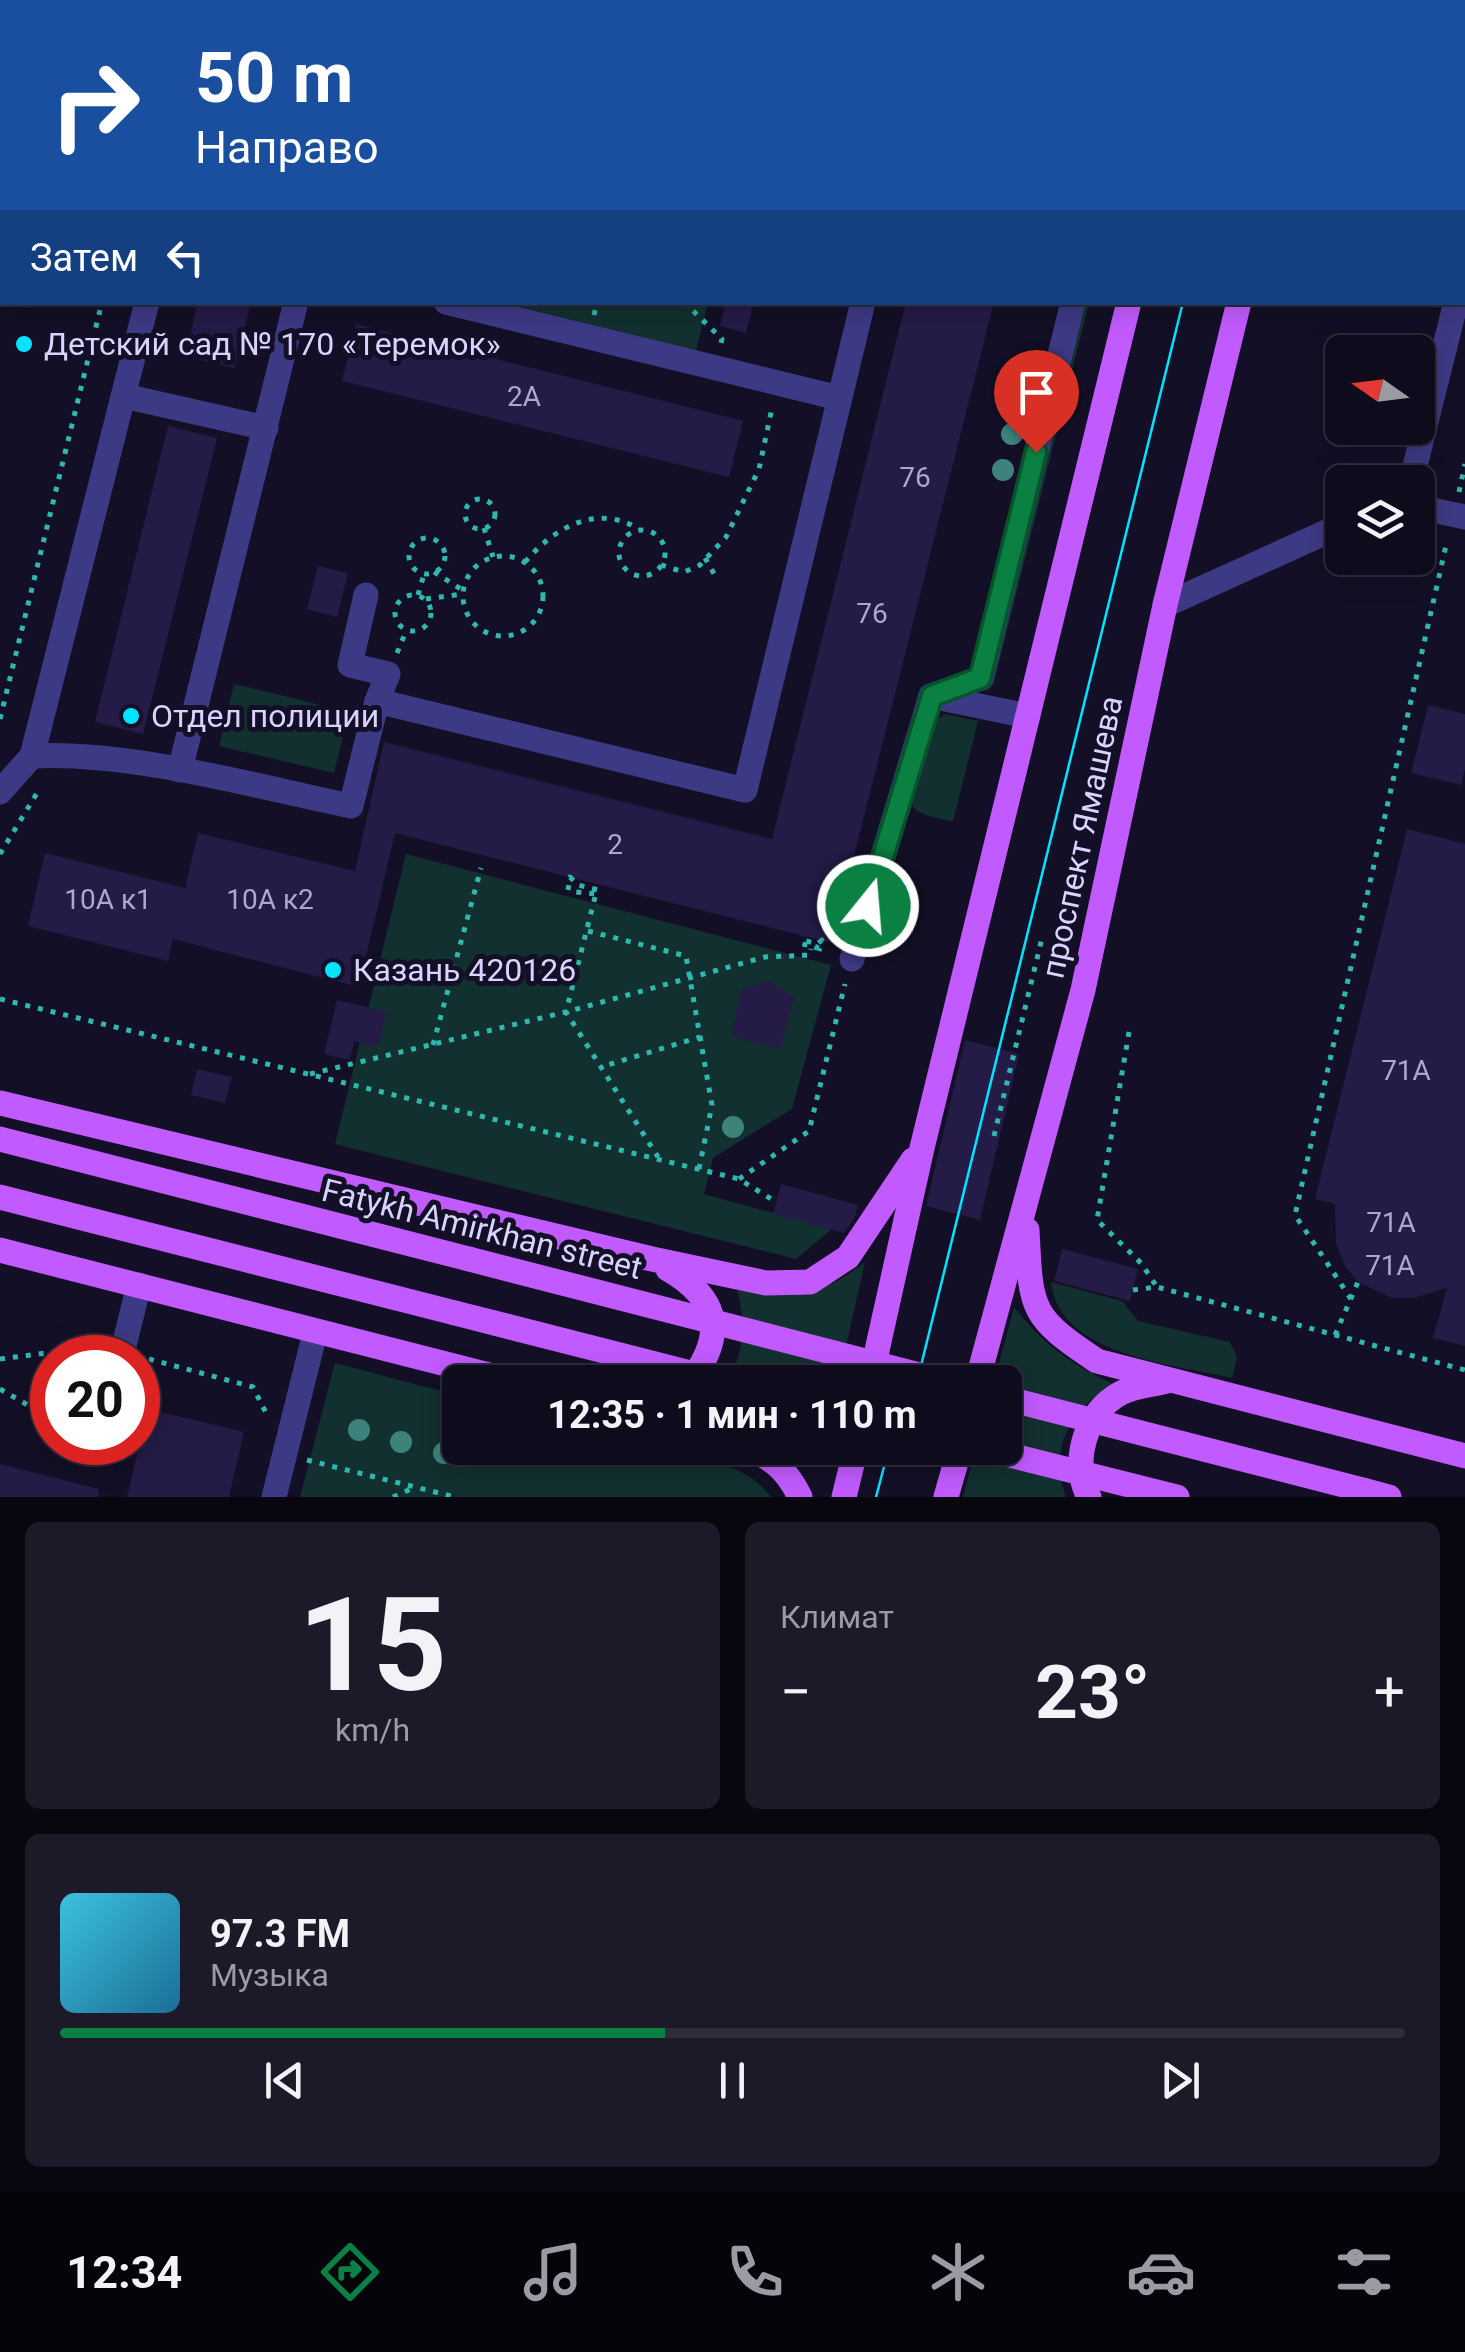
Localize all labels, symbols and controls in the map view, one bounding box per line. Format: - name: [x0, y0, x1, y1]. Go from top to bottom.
- text: 50 m: [195, 37, 353, 119]
- icon: right: [30, 40, 160, 170]
- text: Направо: [195, 121, 379, 174]
- icon: left: [158, 230, 213, 285]
- text: Затем: [30, 236, 138, 280]
- place label: Детский сад № 170 «Теремок»: [44, 325, 501, 363]
- marker: Детский сад № 170 «Теремок»: [13, 333, 35, 355]
- north arrow: [1325, 335, 1435, 445]
- map controls: [1325, 335, 1435, 575]
- pin: [994, 350, 1079, 453]
- icon: arrive: [1009, 365, 1064, 420]
- house number: 2А: [507, 380, 541, 413]
- house number: 76: [899, 461, 931, 494]
- button: layers: [1325, 465, 1435, 575]
- house number: 76: [856, 597, 888, 630]
- street label: проспект Ямашева: [1034, 692, 1130, 982]
- place label: Отдел полиции: [151, 697, 379, 735]
- marker: Отдел полиции: [120, 705, 142, 727]
- house number: 2: [607, 828, 623, 861]
- position arrow: [816, 854, 920, 958]
- house number: 10А к1: [64, 883, 152, 916]
- house number: 10А к2: [226, 883, 314, 916]
- place label: Казань 420126: [353, 951, 576, 989]
- marker: Казань 420126: [322, 959, 344, 981]
- house number: 71А: [1381, 1054, 1431, 1087]
- street label: Fatykh Amirkhan street: [318, 1171, 646, 1287]
- house number: 71А: [1366, 1206, 1416, 1239]
- house number: 71А: [1365, 1249, 1415, 1282]
- speed limit sign: 20: [30, 1335, 160, 1465]
- text: 12:35 · 1 мин · 110 m: [547, 1393, 917, 1437]
- text: 15: [298, 1569, 447, 1722]
- text: Климат: [780, 1598, 894, 1636]
- text: 23°: [1035, 1648, 1150, 1736]
- text: −: [780, 1660, 811, 1724]
- text: +: [1374, 1660, 1405, 1724]
- text: km/h: [335, 1711, 410, 1749]
- text: 97.3 FM: [210, 1912, 350, 1956]
- text: Музыка: [210, 1956, 329, 1994]
- icon: previous: [257, 2053, 312, 2108]
- icon: pause: [705, 2053, 760, 2108]
- icon: next: [1153, 2053, 1208, 2108]
- icon: directions: [315, 2237, 385, 2307]
- icon: music: [518, 2237, 588, 2307]
- icon: phone: [720, 2237, 790, 2307]
- icon: climate: [923, 2237, 993, 2307]
- icon: car: [1126, 2237, 1196, 2307]
- icon: filters: [1329, 2237, 1399, 2307]
- text: 12:34: [66, 2246, 182, 2299]

